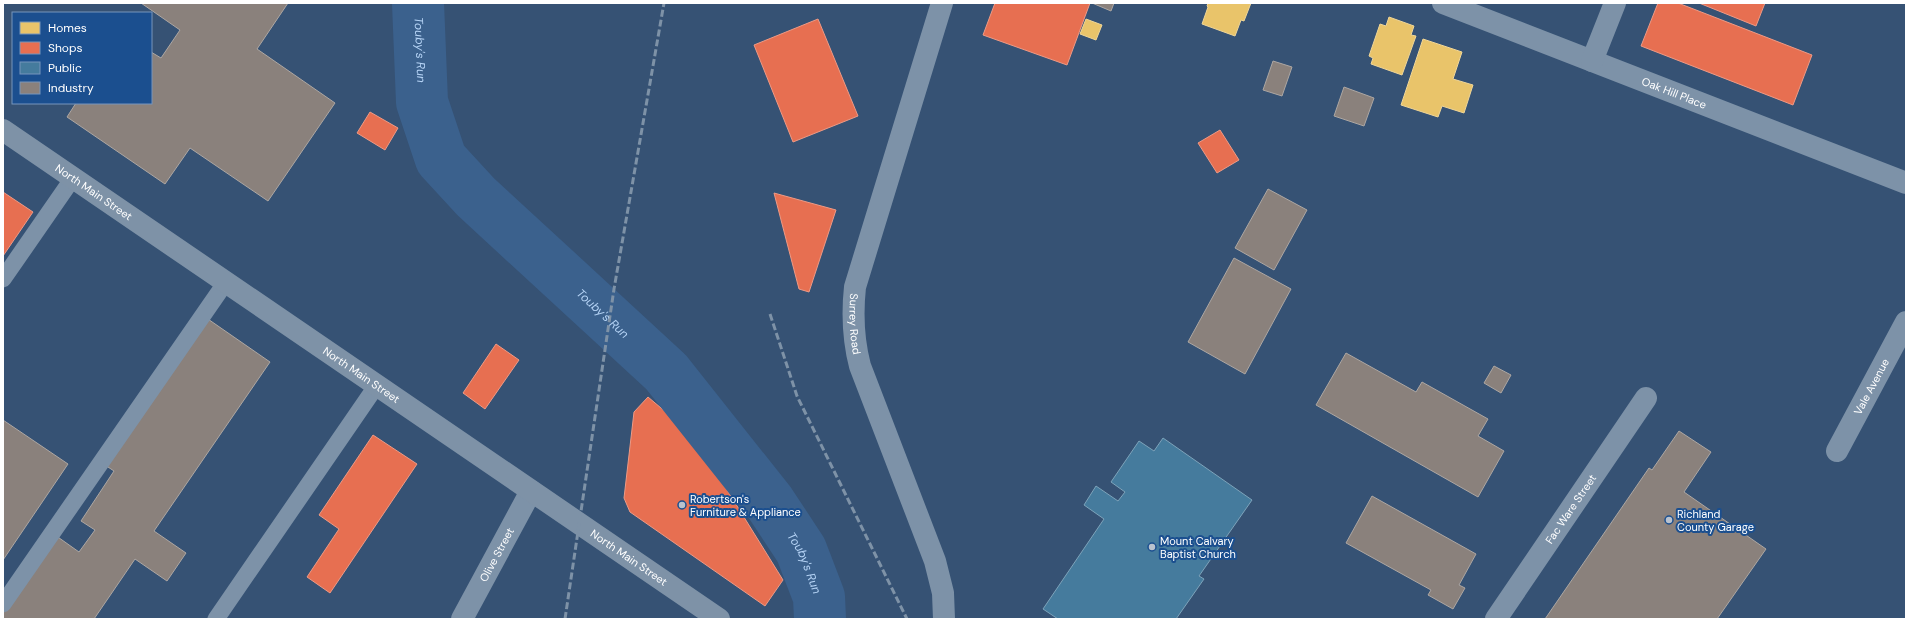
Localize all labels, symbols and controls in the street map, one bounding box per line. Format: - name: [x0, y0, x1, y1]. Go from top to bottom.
- legend: [12, 12, 152, 104]
- water label: Touby's Run: [411, 17, 429, 83]
- text: Homes: [48, 20, 87, 36]
- text: Shops: [48, 40, 83, 56]
- text: Public: [48, 60, 82, 76]
- street label: Oak Hill Place: [1640, 74, 1709, 112]
- text: Industry: [48, 80, 94, 96]
- street label: North Main Street: [53, 161, 135, 223]
- water label: Touby's Run: [573, 285, 632, 342]
- street label: Surrey Road: [846, 293, 864, 356]
- street label: North Main Street: [320, 344, 403, 406]
- street label: Vale Avenue: [1851, 356, 1892, 417]
- street label: Fac Ware Street: [1542, 471, 1599, 546]
- place label: Robertson's Furniture & Appliance: [690, 492, 801, 519]
- marker: Robertson's Furniture & Appliance: [677, 500, 687, 510]
- place label: Richland County Garage: [1677, 507, 1754, 534]
- marker: Richland County Garage: [1664, 515, 1674, 525]
- street label: Olive Street: [476, 525, 517, 584]
- street label: North Main Street: [588, 526, 670, 589]
- water label: Touby's Run: [784, 529, 825, 596]
- place label: Mount Calvary Baptist Church: [1160, 534, 1236, 561]
- marker: Mount Calvary Baptist Church: [1147, 542, 1157, 552]

